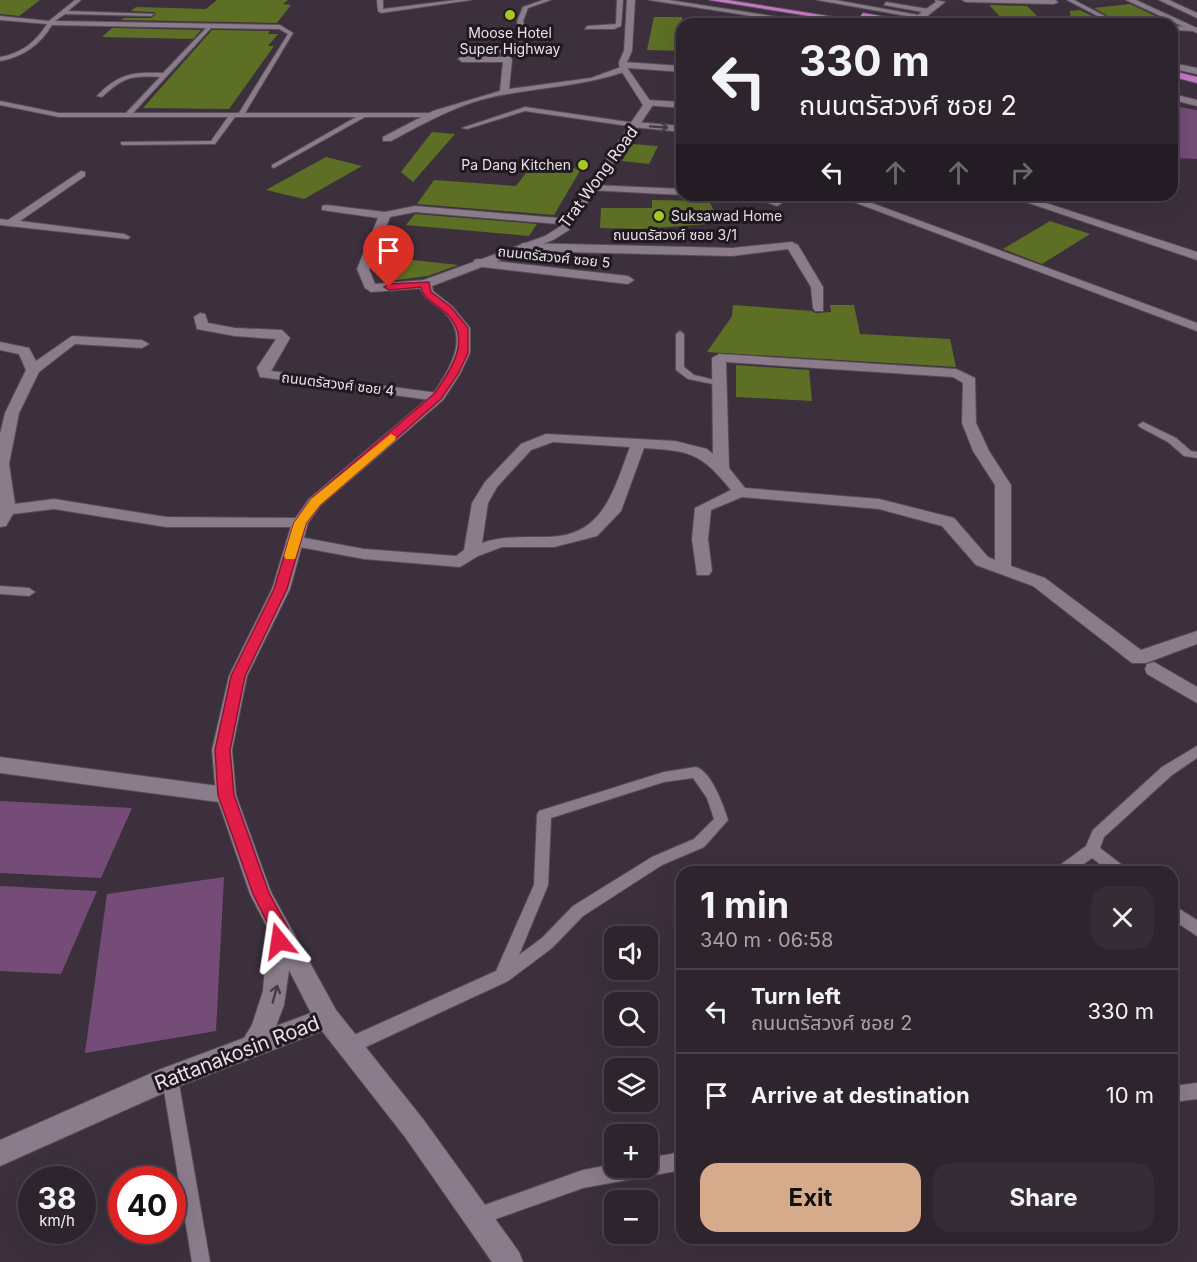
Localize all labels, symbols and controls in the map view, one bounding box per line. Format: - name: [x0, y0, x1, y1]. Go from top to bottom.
- marker: Moose Hotel Super Highway: [503, 8, 517, 22]
- place label: Moose Hotel Super Highway: [460, 24, 561, 57]
- text: 330 m: [799, 35, 930, 86]
- icon: left: [700, 42, 778, 120]
- text: ถนนตรัสวงศ์ ซอย 2: [799, 89, 1017, 122]
- street label: Trat Wong Road: [554, 122, 642, 232]
- one-way arrow: [648, 122, 668, 133]
- place label: Pa Dang Kitchen: [461, 156, 571, 173]
- icon: left: [816, 156, 849, 189]
- icon: ahead: [879, 156, 912, 189]
- icon: ahead: [942, 156, 975, 189]
- icon: right: [1005, 156, 1038, 189]
- marker: Pa Dang Kitchen: [576, 158, 590, 172]
- place label: Suksawad Home: [671, 207, 782, 224]
- marker: Suksawad Home: [652, 209, 666, 223]
- pin: [363, 225, 414, 287]
- street label: ถนนตรัสวงศ์ ซอย 3/1: [613, 226, 737, 243]
- icon: arrive: [372, 234, 405, 267]
- street label: ถนนตรัสวงศ์ ซอย 5: [497, 242, 611, 271]
- street label: ถนนตรัสวงศ์ ซอย 4: [281, 368, 395, 399]
- text: 1 min: [700, 883, 789, 927]
- button: close: [1091, 886, 1154, 949]
- position arrow: [247, 909, 311, 973]
- map controls: [604, 926, 658, 1244]
- button: sound: [604, 926, 658, 980]
- text: 340 m · 06:58: [700, 928, 833, 952]
- text: Turn left: [751, 983, 841, 1009]
- one-way arrow: [270, 985, 281, 1004]
- button: search: [604, 992, 658, 1046]
- icon: left: [700, 995, 733, 1028]
- text: 330 m: [1087, 998, 1154, 1024]
- street label: Rattanakosin Road: [151, 1011, 323, 1095]
- text: ถนนตรัสวงศ์ ซอย 2: [751, 1011, 913, 1035]
- button: layers: [604, 1058, 658, 1112]
- icon: arrive: [700, 1079, 733, 1112]
- text: Arrive at destination: [751, 1082, 970, 1108]
- text: 10 m: [1106, 1082, 1154, 1108]
- button: +: [604, 1124, 658, 1178]
- button: Exit: [700, 1163, 921, 1232]
- button: Share: [933, 1163, 1154, 1232]
- speed limit sign: 40: [108, 1166, 186, 1244]
- text: 38: [38, 1180, 76, 1216]
- button: −: [604, 1190, 658, 1244]
- text: km/h: [39, 1211, 75, 1230]

